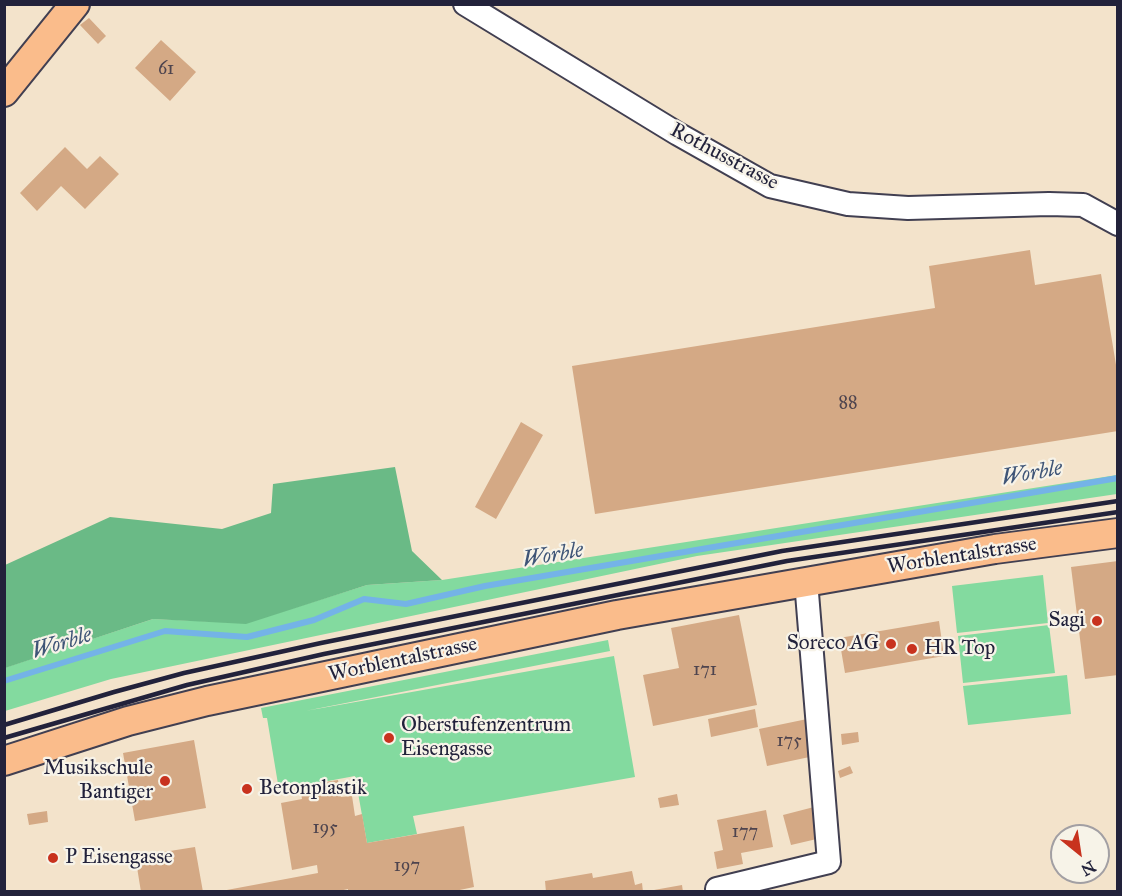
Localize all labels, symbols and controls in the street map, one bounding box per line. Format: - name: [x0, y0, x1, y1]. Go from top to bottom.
- house number: 61: [158, 59, 174, 81]
- street label: Rothusstrasse: [666, 118, 782, 196]
- house number: 88: [838, 393, 858, 415]
- water label: Worble: [1000, 456, 1064, 492]
- street label: Worblentalstrasse: [885, 532, 1039, 580]
- water label: Worble: [521, 538, 585, 574]
- place label: Sagi: [1048, 608, 1085, 634]
- marker: Sagi: [1090, 614, 1104, 628]
- water label: Worble: [29, 622, 95, 666]
- place label: Soreco AG: [787, 631, 879, 657]
- street label: Worblentalstrasse: [326, 632, 480, 688]
- place label: HR Top: [924, 636, 995, 662]
- marker: Soreco AG: [884, 637, 898, 651]
- marker: HR Top: [905, 642, 919, 656]
- house number: 171: [693, 660, 717, 682]
- place label: Oberstufenzentrum Eisengasse: [401, 713, 571, 763]
- marker: Oberstufenzentrum Eisengasse: [382, 731, 396, 745]
- house number: 175: [776, 731, 802, 753]
- place label: Musikschule Bantiger: [44, 756, 153, 806]
- marker: Musikschule Bantiger: [158, 774, 172, 788]
- place label: Betonplastik: [259, 776, 367, 802]
- marker: Betonplastik: [240, 782, 254, 796]
- house number: 195: [312, 818, 338, 840]
- house number: 177: [732, 822, 758, 844]
- north arrow: [1050, 824, 1110, 884]
- place label: P Eisengasse: [65, 845, 173, 871]
- marker: P Eisengasse: [46, 851, 60, 865]
- house number: 197: [394, 856, 420, 878]
- text: N: [1078, 857, 1099, 880]

